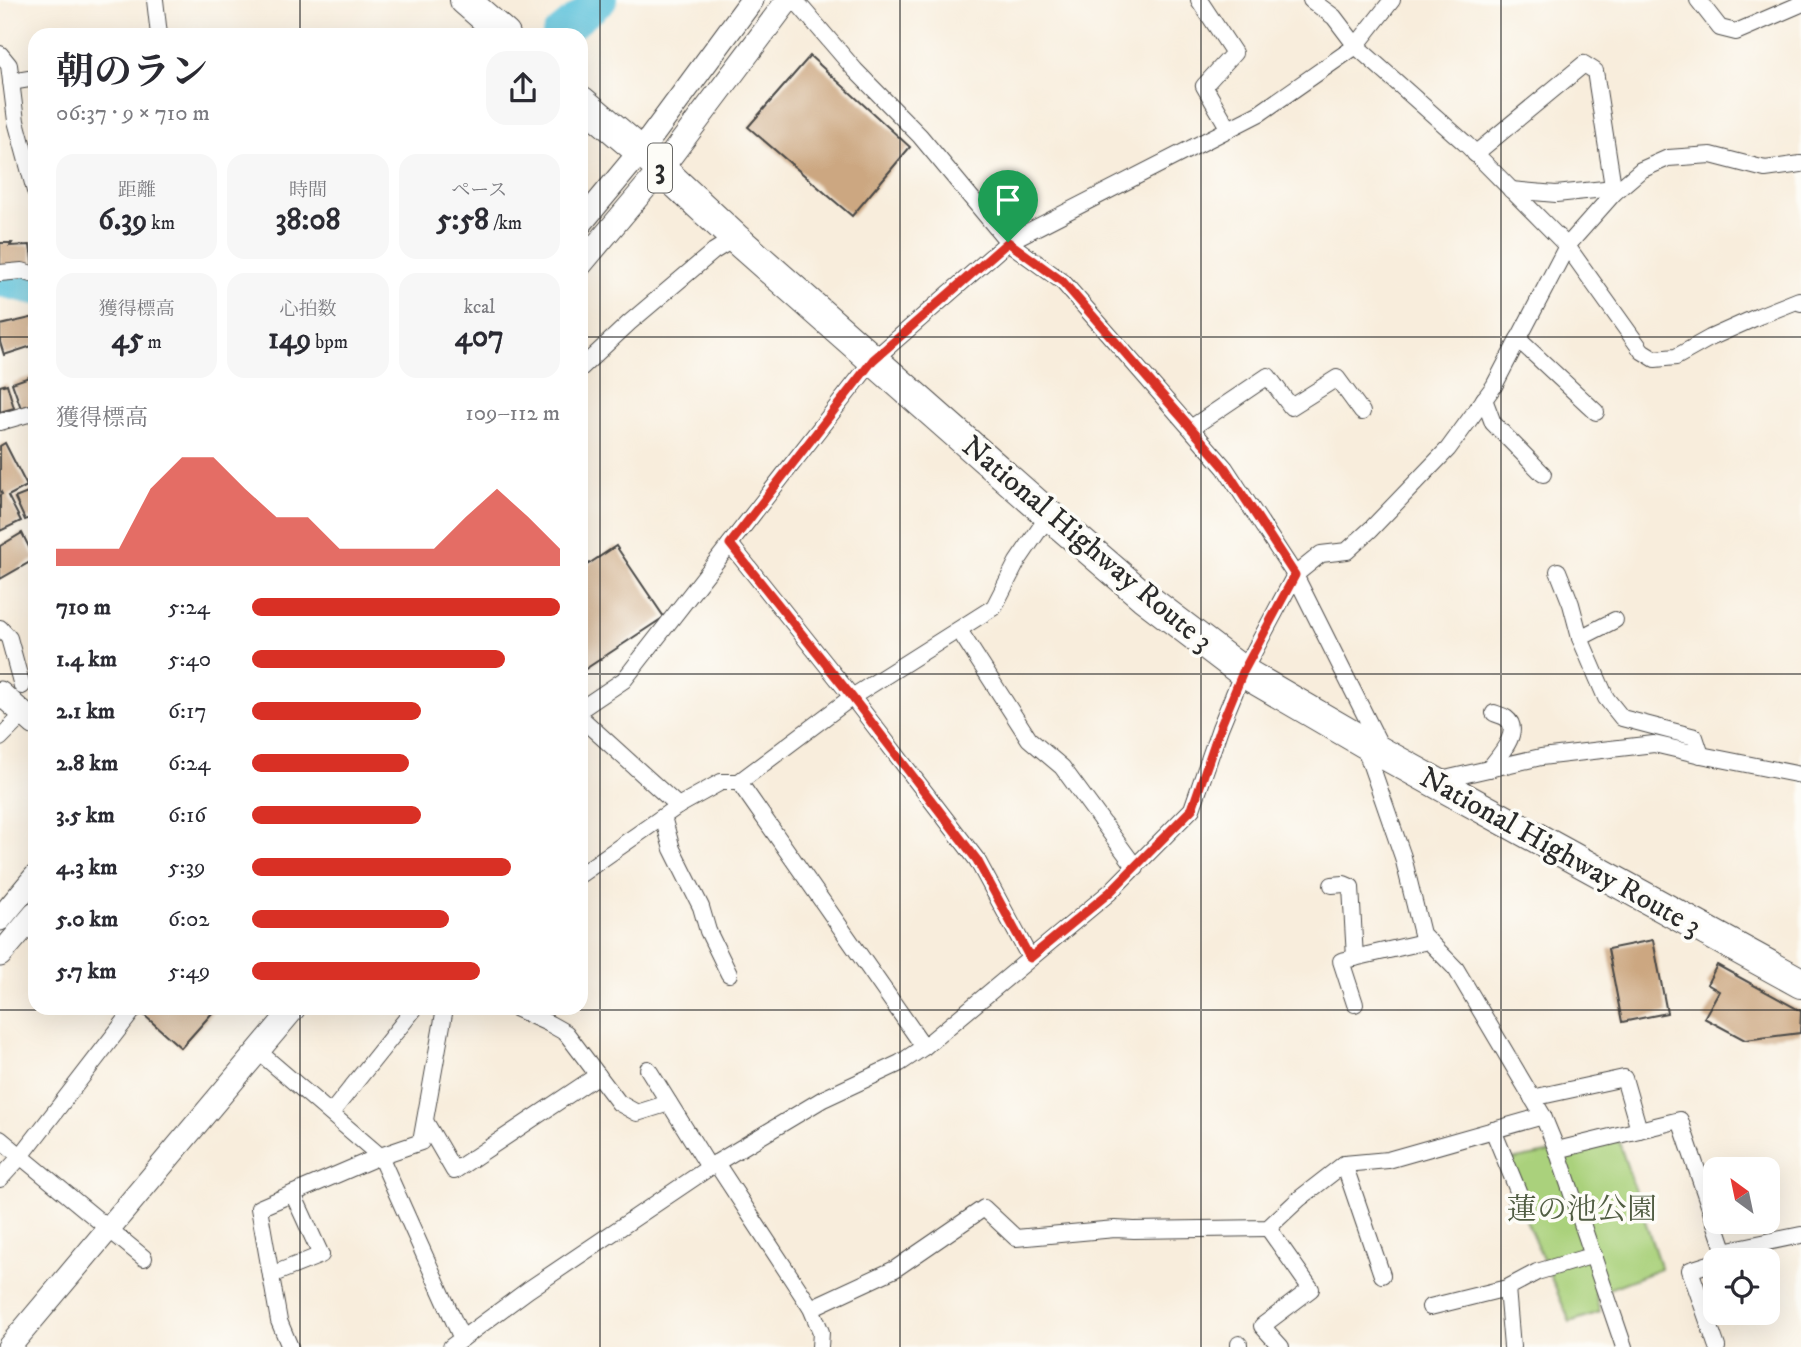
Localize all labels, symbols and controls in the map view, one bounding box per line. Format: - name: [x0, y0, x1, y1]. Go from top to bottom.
- text: 朝のラン: [56, 49, 208, 97]
- button: share: [486, 51, 560, 125]
- text: 06:37 · 9 × 710 m: [56, 99, 210, 128]
- road number: 3: [648, 144, 672, 192]
- pin: [978, 170, 1038, 242]
- text: 距離: [118, 179, 156, 202]
- text: 時間: [289, 179, 327, 202]
- text: ペース: [451, 179, 507, 202]
- icon: arrive: [989, 181, 1027, 219]
- text: 6.39: [98, 202, 147, 239]
- text: 38:08: [275, 202, 341, 239]
- text: 5:58: [437, 202, 489, 239]
- text: km: [147, 212, 175, 235]
- text: /km: [489, 212, 522, 235]
- text: kcal: [464, 296, 495, 319]
- text: 獲得標高: [99, 298, 175, 321]
- text: 心拍数: [279, 298, 337, 321]
- text: 407: [455, 319, 504, 356]
- text: 45: [111, 321, 143, 358]
- text: 149: [268, 321, 311, 358]
- text: m: [143, 331, 162, 354]
- text: bpm: [311, 331, 348, 354]
- text: 109–112 m: [465, 399, 560, 428]
- text: 獲得標高: [56, 404, 148, 433]
- street label: National Highway Route 3: [954, 428, 1220, 660]
- text: 710 m: [56, 593, 111, 622]
- text: 5:24: [168, 593, 210, 622]
- text: 1.4 km: [56, 645, 117, 674]
- text: 5:40: [168, 645, 211, 674]
- text: 2.1 km: [56, 697, 115, 726]
- text: 6:17: [168, 697, 207, 726]
- text: 2.8 km: [56, 749, 118, 778]
- text: 6:24: [168, 749, 211, 778]
- street label: National Highway Route 3: [1413, 759, 1708, 945]
- text: 3.5 km: [56, 801, 115, 830]
- text: 6:16: [168, 801, 206, 830]
- text: 4.3 km: [56, 853, 117, 882]
- text: 5:39: [168, 853, 206, 882]
- text: 5.0 km: [56, 905, 118, 934]
- text: 6:02: [168, 905, 210, 934]
- text: 5.7 km: [56, 957, 117, 986]
- text: 5:49: [168, 957, 210, 986]
- north arrow: [1703, 1157, 1780, 1234]
- map controls: [1703, 1157, 1780, 1325]
- park label: 蓮の池公園: [1507, 1192, 1657, 1229]
- button: locate: [1703, 1248, 1780, 1325]

